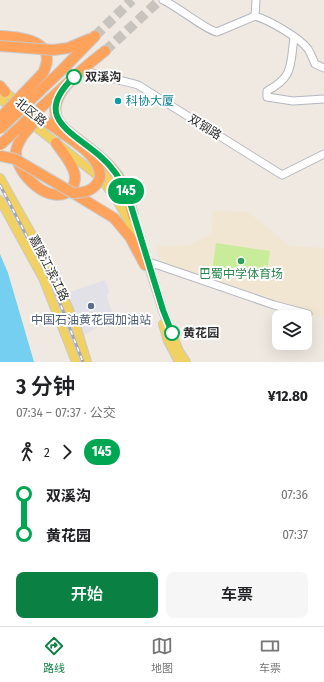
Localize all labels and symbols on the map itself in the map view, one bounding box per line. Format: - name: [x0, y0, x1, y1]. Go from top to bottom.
- marker: 双溪沟: [66, 69, 82, 85]
- place label: 双溪沟: [85, 70, 121, 84]
- place label: 科协大厦: [126, 94, 174, 108]
- street label: 北区路: [13, 95, 49, 129]
- marker: 科协大厦: [113, 96, 123, 106]
- street label: 双钢路: [186, 112, 224, 142]
- line badge: 145: [103, 178, 149, 204]
- street label: 嘉陵江滨江路: [26, 233, 72, 303]
- marker: 巴蜀中学体育场: [236, 256, 246, 266]
- place label: 巴蜀中学体育场: [199, 267, 283, 281]
- marker: 中国石油黄花园加油站: [86, 301, 96, 311]
- place label: 中国石油黄花园加油站: [31, 313, 151, 327]
- marker: 黄花园: [164, 325, 180, 341]
- place label: 黄花园: [183, 326, 219, 340]

